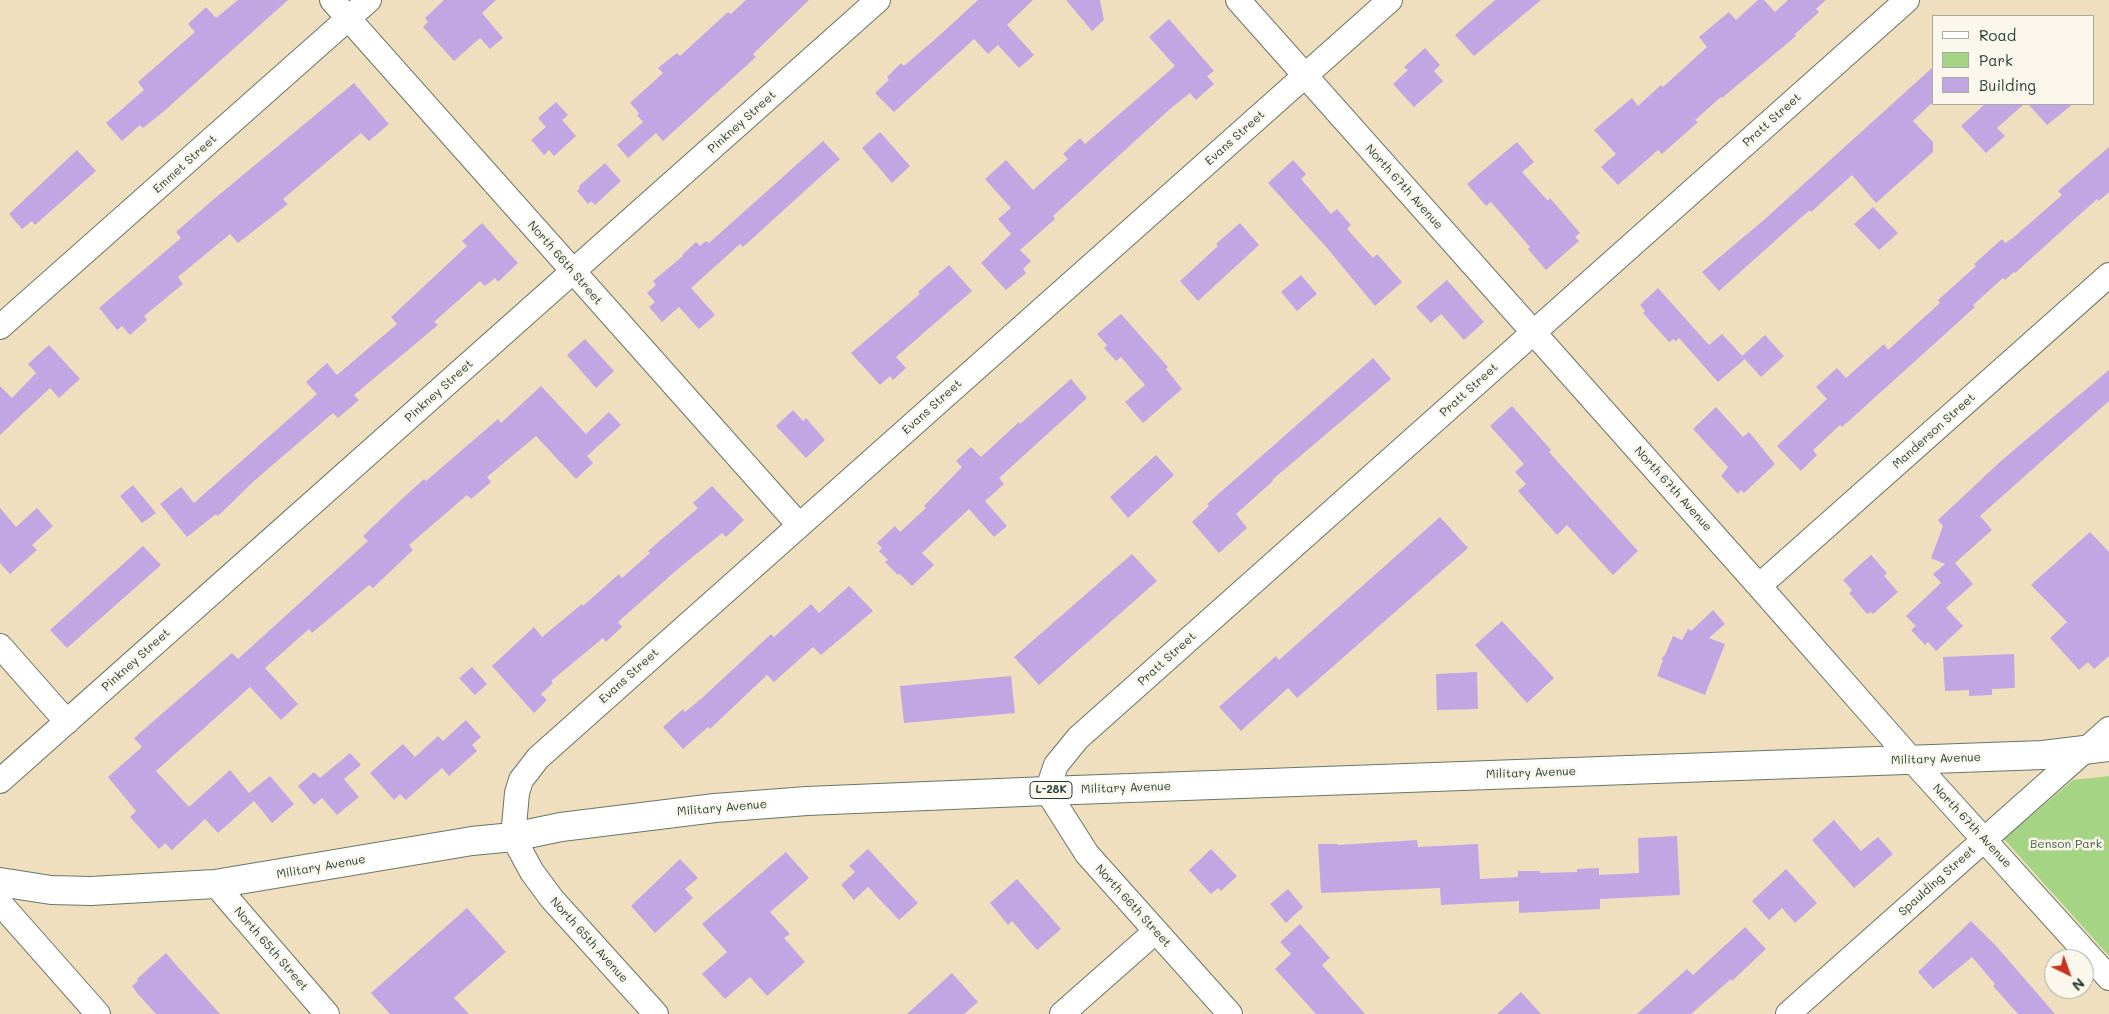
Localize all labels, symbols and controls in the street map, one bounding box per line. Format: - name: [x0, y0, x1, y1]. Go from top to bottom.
- legend: [1932, 15, 2094, 105]
- text: Road: [1979, 25, 2016, 45]
- text: Park: [1979, 50, 2013, 70]
- text: Building: [1979, 75, 2036, 95]
- street label: Pinkney Street: [705, 88, 779, 156]
- street label: Pratt Street: [1740, 90, 1804, 150]
- street label: Evans Street: [1202, 107, 1268, 169]
- street label: Emmet Street: [150, 132, 220, 196]
- street label: North 67th Avenue: [1362, 142, 1446, 232]
- street label: North 66th Street: [525, 218, 605, 308]
- street label: Pinkney Street: [402, 357, 476, 425]
- street label: Pratt Street: [1437, 360, 1501, 420]
- street label: Evans Street: [899, 376, 965, 438]
- street label: Manderson Street: [1890, 390, 1978, 472]
- street label: North 67th Avenue: [1631, 444, 1715, 534]
- street label: Pinkney Street: [99, 626, 173, 694]
- street label: Pratt Street: [1135, 629, 1199, 689]
- street label: Evans Street: [596, 645, 662, 707]
- street label: Military Avenue: [1891, 750, 1981, 768]
- street label: Military Avenue: [1486, 764, 1576, 782]
- street label: Military Avenue: [1081, 779, 1171, 797]
- street label: North 67th Avenue: [1929, 781, 2015, 871]
- road number: L-28K: [1030, 782, 1072, 798]
- street label: Military Avenue: [676, 797, 768, 819]
- park label: Benson Park: [2030, 837, 2102, 851]
- street label: Spaulding Street: [1896, 843, 1978, 919]
- street label: Military Avenue: [275, 852, 367, 882]
- street label: North 66th Street: [1092, 862, 1174, 950]
- street label: North 65th Avenue: [547, 894, 631, 986]
- street label: North 65th Street: [231, 904, 311, 994]
- north arrow: [2044, 949, 2094, 999]
- text: N: [2068, 974, 2089, 995]

